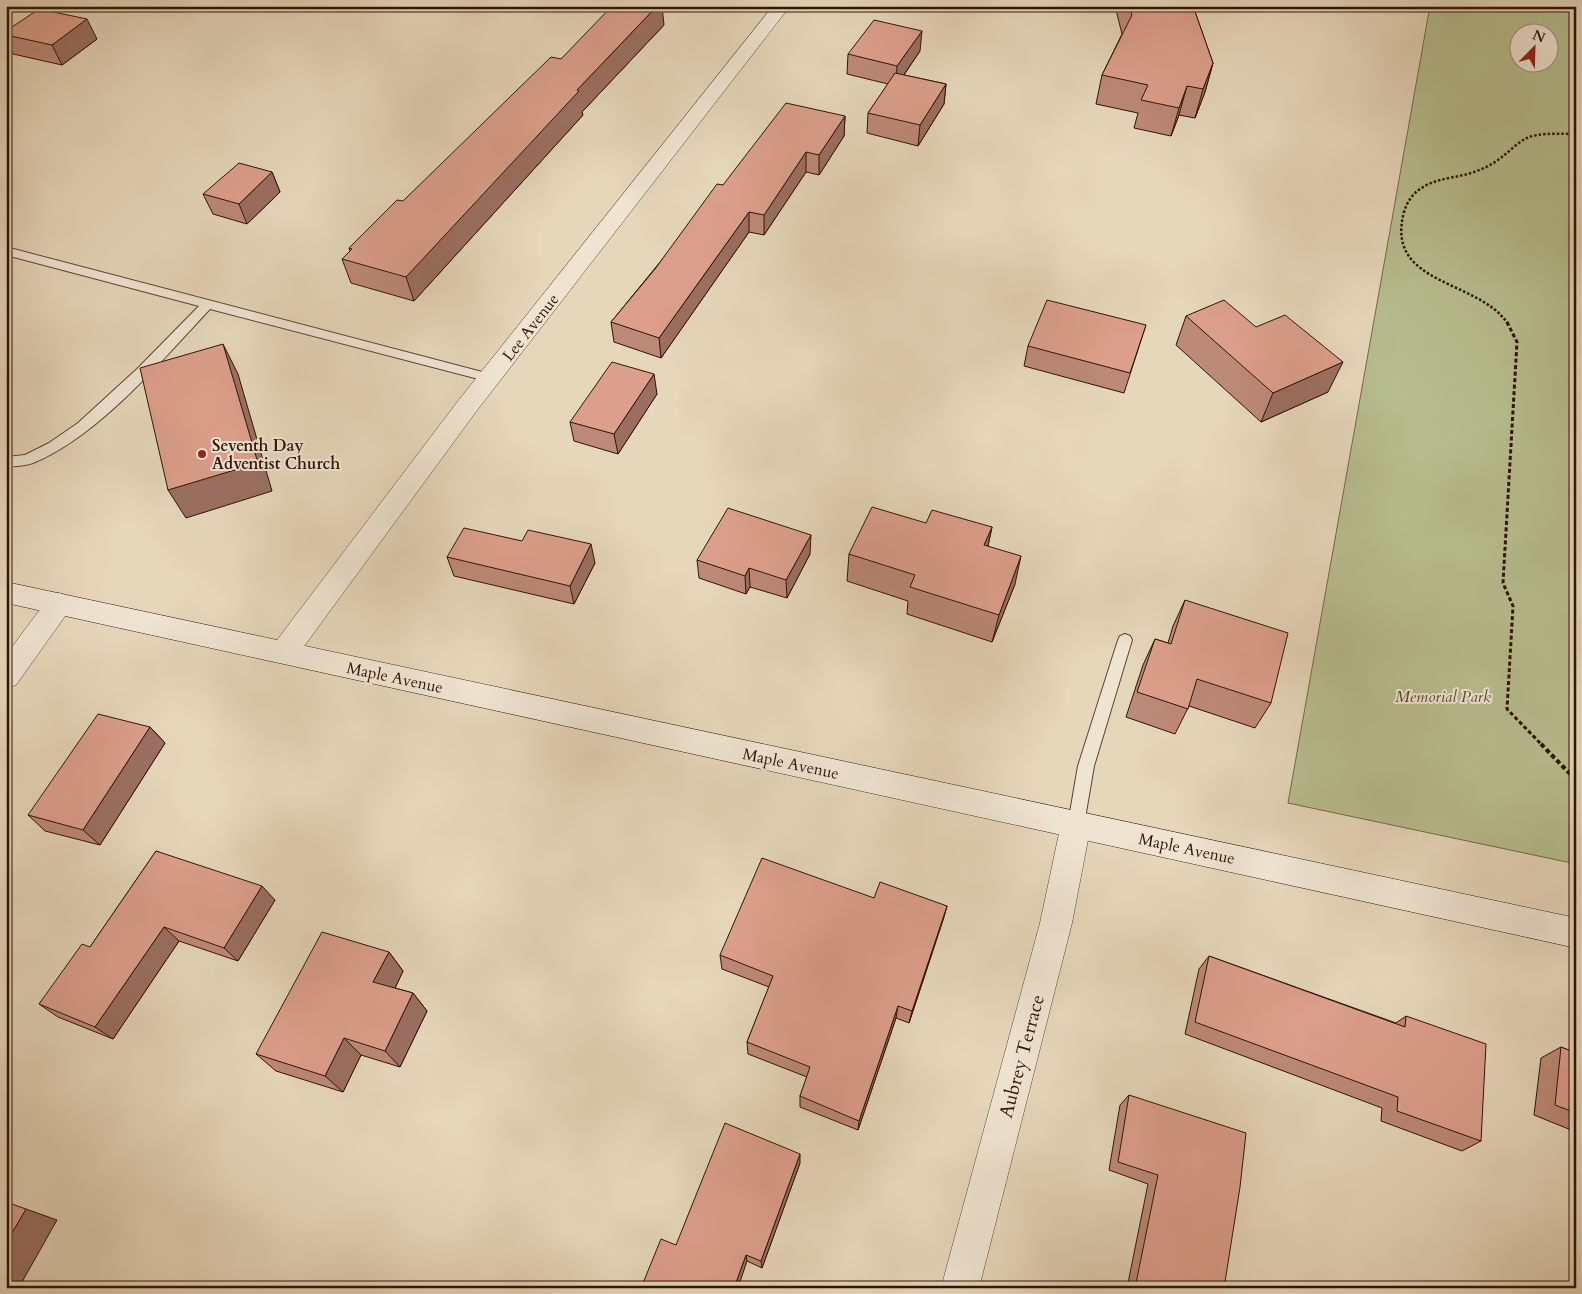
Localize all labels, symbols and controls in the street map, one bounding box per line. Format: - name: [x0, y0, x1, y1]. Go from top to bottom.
- north arrow: [1510, 22, 1560, 72]
- text: N: [1530, 25, 1548, 48]
- street label: Lee Avenue: [497, 289, 564, 366]
- place label: Seventh Day Adventist Church: [212, 435, 340, 475]
- marker: Seventh Day Adventist Church: [196, 448, 208, 460]
- street label: Maple Avenue: [345, 657, 445, 699]
- park label: Memorial Park: [1395, 686, 1491, 708]
- street label: Maple Avenue: [741, 743, 841, 785]
- street label: Maple Avenue: [1137, 828, 1237, 870]
- street label: Aubrey Terrace: [993, 992, 1051, 1121]

